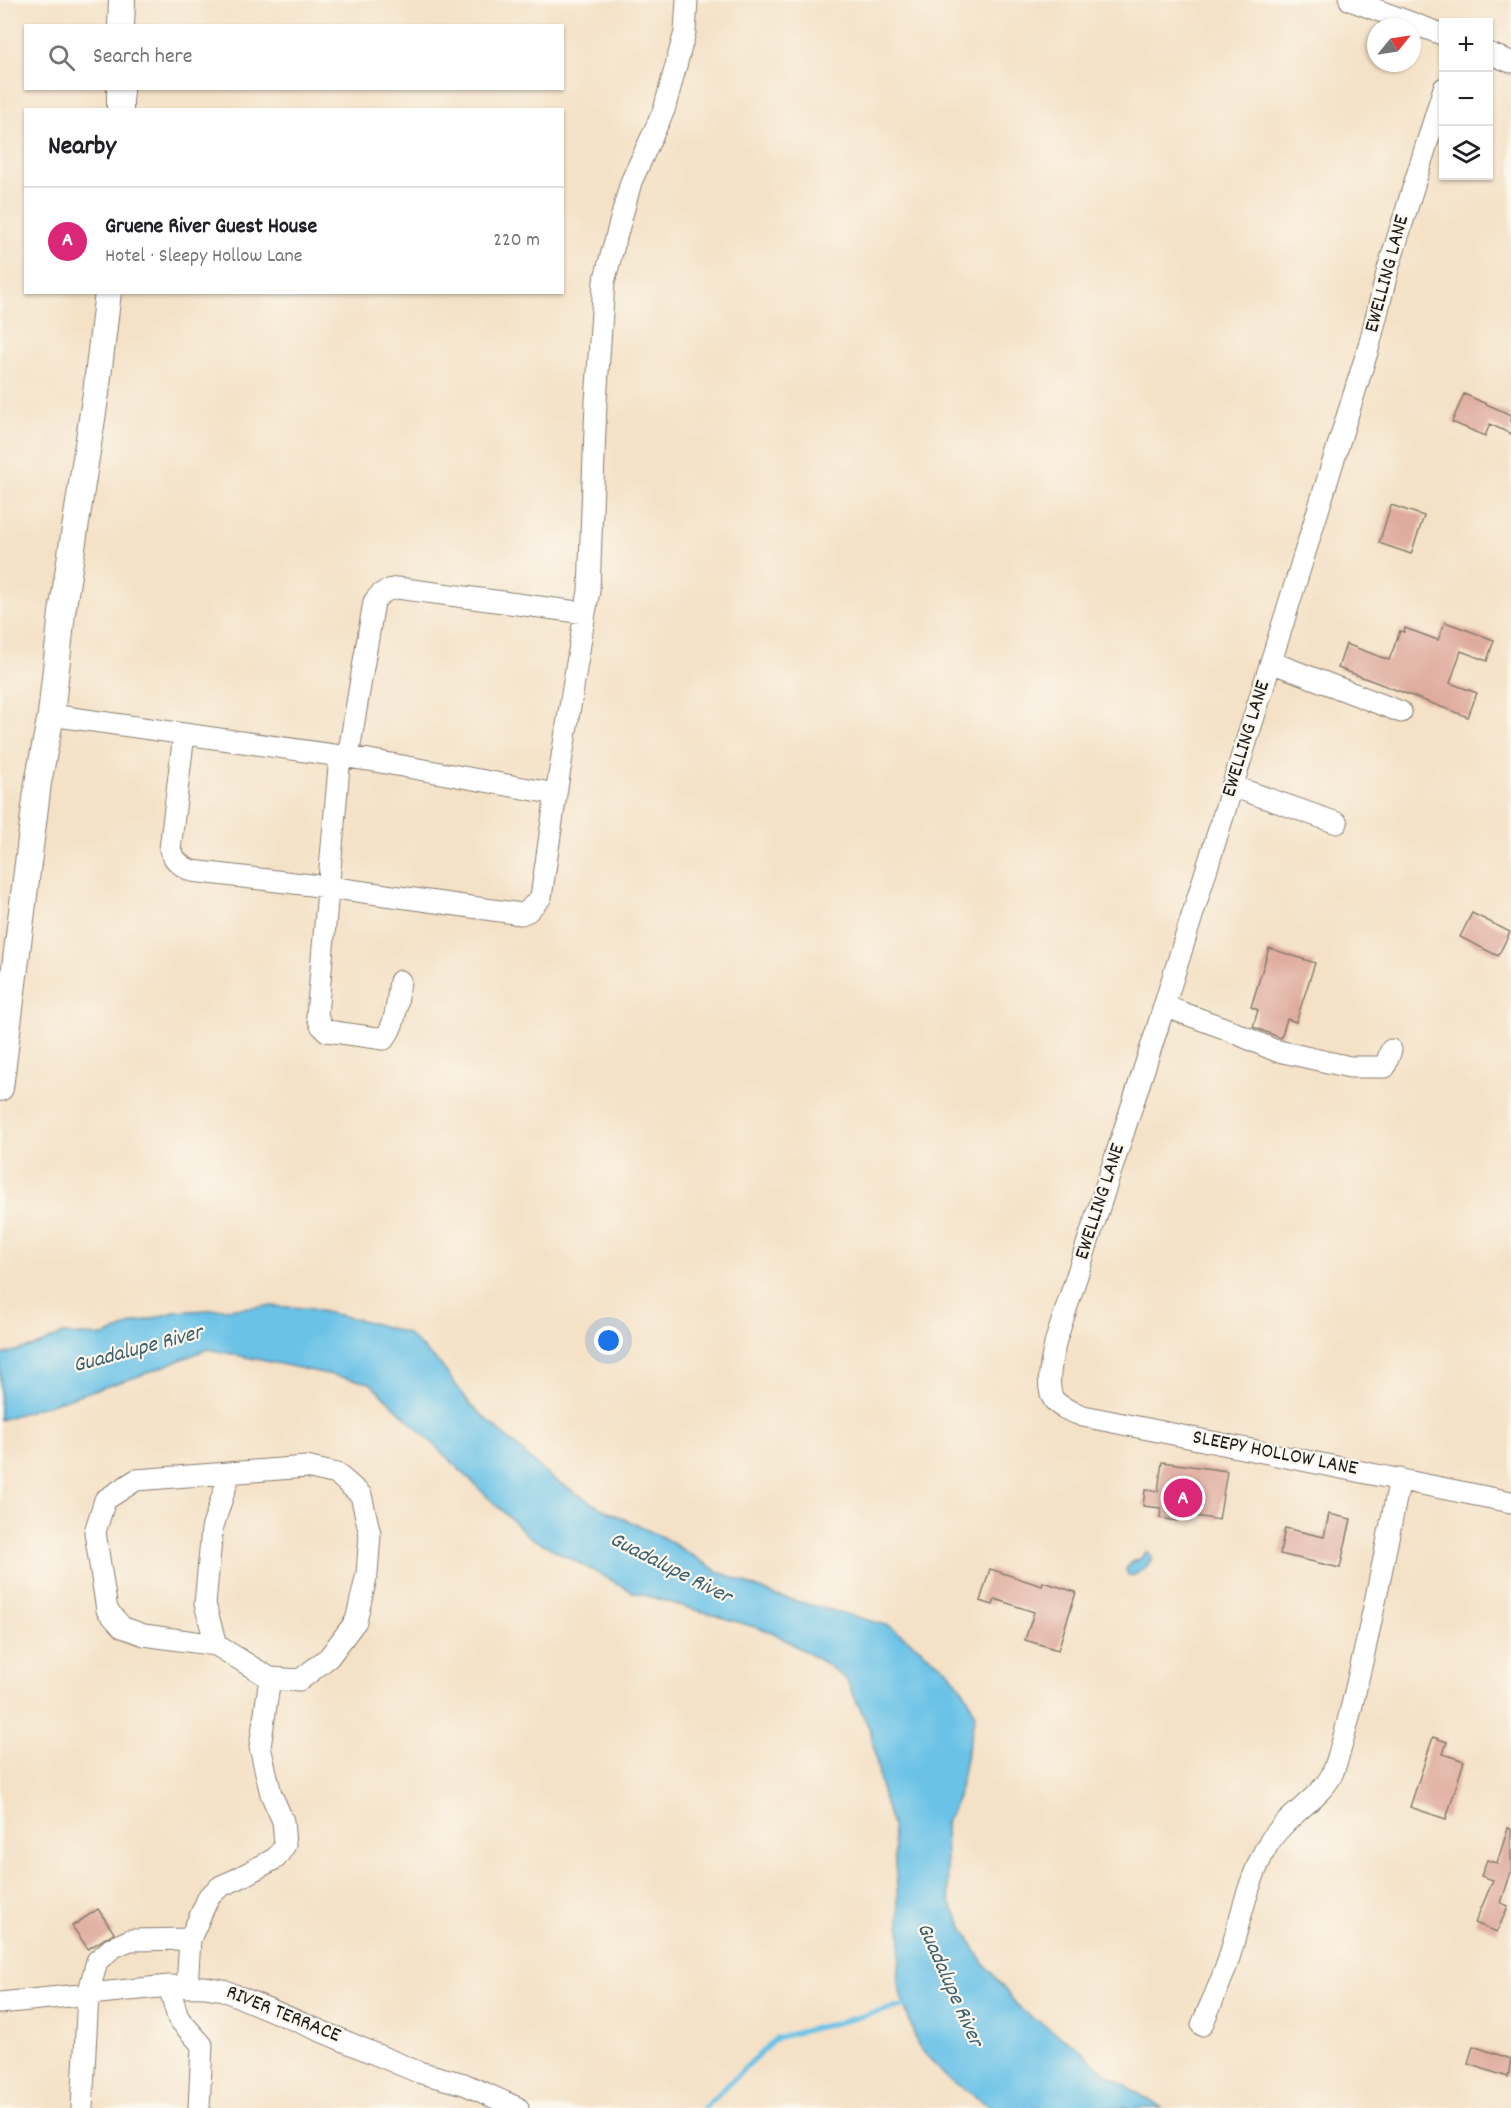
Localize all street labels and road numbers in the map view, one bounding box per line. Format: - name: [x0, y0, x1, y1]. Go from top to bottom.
- street label: EWELLING LANE: [1358, 211, 1418, 336]
- street label: EWELLING LANE: [1215, 677, 1279, 801]
- street label: EWELLING LANE: [1068, 1140, 1134, 1264]
- street label: SLEEPY HOLLOW LANE: [1190, 1423, 1361, 1485]
- street label: RIVER TERRACE: [221, 1978, 345, 2052]

